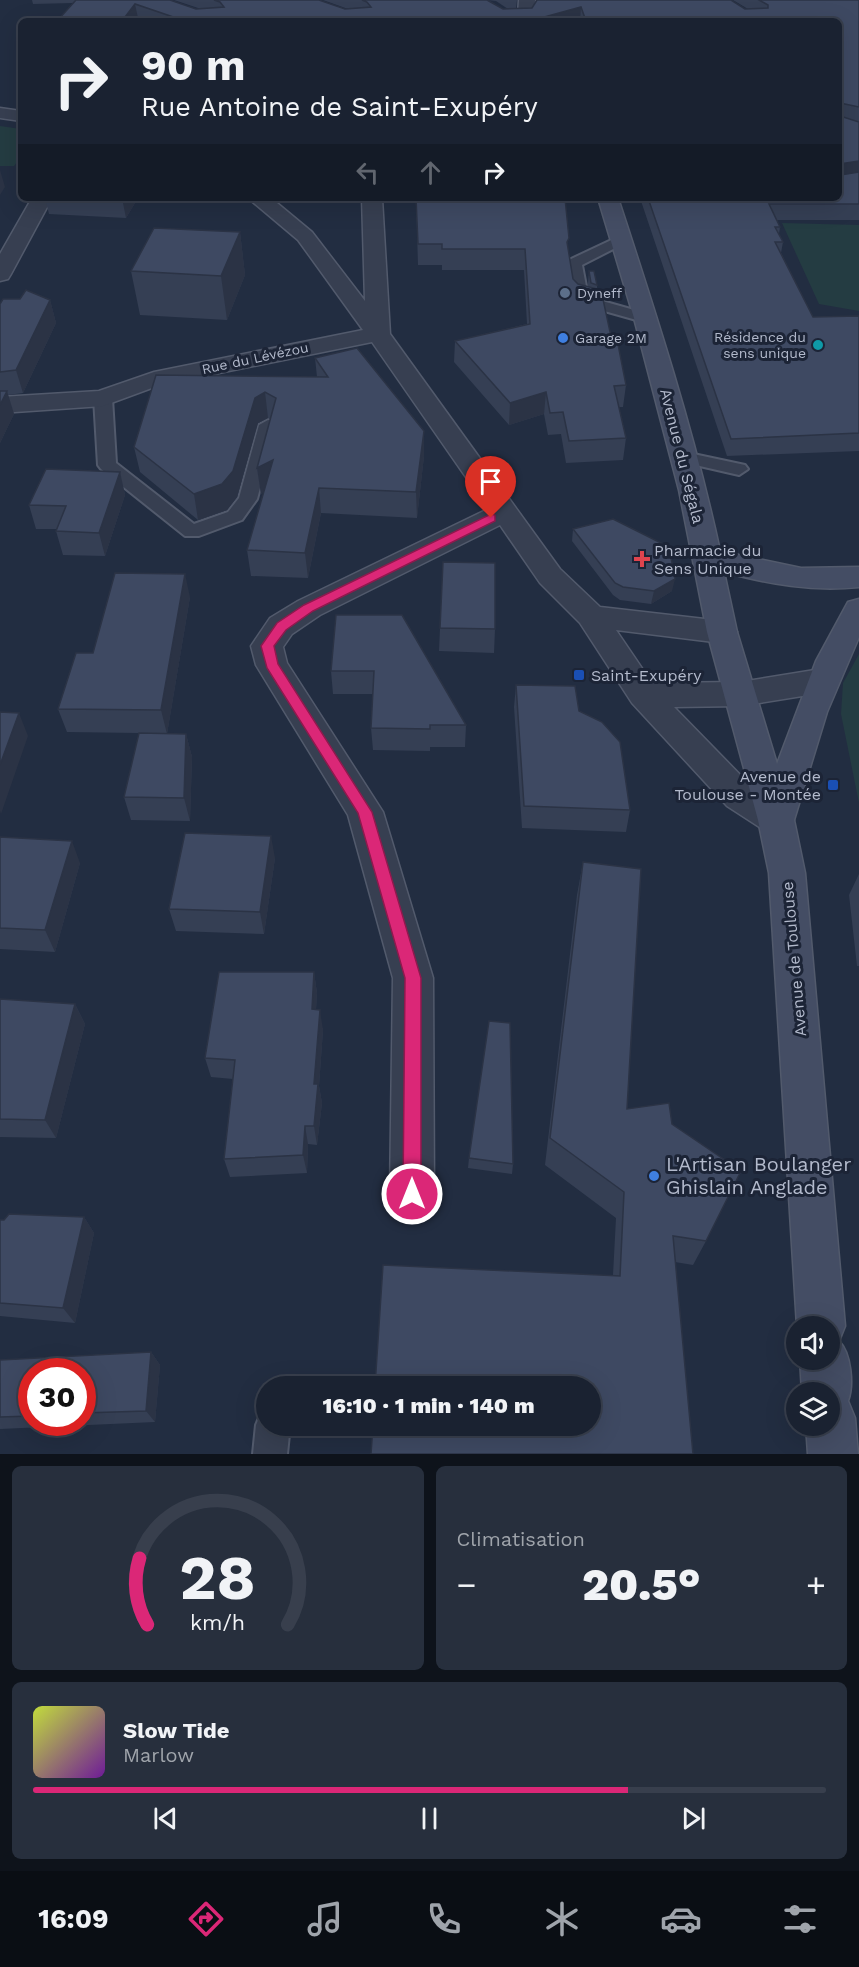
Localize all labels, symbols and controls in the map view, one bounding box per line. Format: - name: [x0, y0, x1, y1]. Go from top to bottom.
- text: 90 m: [141, 41, 245, 90]
- icon: right: [42, 42, 120, 120]
- text: Rue Antoine de Saint-Exupéry: [141, 91, 538, 123]
- icon: left: [351, 156, 384, 189]
- icon: ahead: [414, 156, 447, 189]
- icon: right: [477, 156, 510, 189]
- place label: Dyneff: [577, 285, 622, 301]
- marker: Dyneff: [558, 286, 572, 300]
- place label: Résidence du sens unique: [714, 329, 806, 361]
- place label: Garage 2M: [575, 330, 647, 346]
- marker: Garage 2M: [556, 331, 570, 345]
- marker: Résidence du sens unique: [811, 338, 825, 352]
- street label: Rue du Lévézou: [200, 339, 310, 377]
- street label: Avenue du Ségala: [656, 387, 708, 525]
- pin: [465, 456, 516, 518]
- icon: arrive: [474, 465, 507, 498]
- place label: Pharmacie du Sens Unique: [654, 541, 761, 578]
- marker: Pharmacie du Sens Unique: [635, 552, 649, 566]
- place label: Saint-Exupéry: [591, 666, 702, 685]
- marker: Saint-Exupéry: [572, 668, 586, 682]
- place label: Avenue de Toulouse - Montée: [674, 767, 821, 804]
- marker: Avenue de Toulouse - Montée: [826, 778, 840, 792]
- street label: Avenue de Toulouse: [778, 881, 810, 1037]
- place label: L'Artisan Boulanger Ghislain Anglade: [666, 1152, 851, 1199]
- position arrow: [380, 1162, 444, 1226]
- marker: L'Artisan Boulanger Ghislain Anglade: [647, 1169, 661, 1183]
- map controls: [786, 1316, 840, 1436]
- button: sound: [786, 1316, 840, 1370]
- speed limit sign: 30: [18, 1358, 96, 1436]
- button: layers: [786, 1382, 840, 1436]
- text: 16:10 · 1 min · 140 m: [322, 1393, 535, 1418]
- text: Climatisation: [457, 1527, 585, 1551]
- text: 28: [180, 1541, 256, 1614]
- text: 20.5°: [582, 1558, 701, 1611]
- text: −: [457, 1565, 476, 1604]
- text: +: [806, 1565, 826, 1604]
- text: km/h: [190, 1610, 245, 1635]
- text: Slow Tide: [123, 1718, 230, 1743]
- text: Marlow: [123, 1743, 194, 1767]
- icon: previous: [149, 1802, 182, 1835]
- icon: pause: [413, 1802, 446, 1835]
- icon: next: [677, 1802, 710, 1835]
- icon: directions: [185, 1898, 227, 1940]
- icon: music: [304, 1898, 346, 1940]
- icon: phone: [423, 1898, 465, 1940]
- icon: climate: [541, 1898, 583, 1940]
- icon: car: [660, 1898, 702, 1940]
- icon: filters: [779, 1898, 821, 1940]
- text: 16:09: [38, 1903, 109, 1935]

